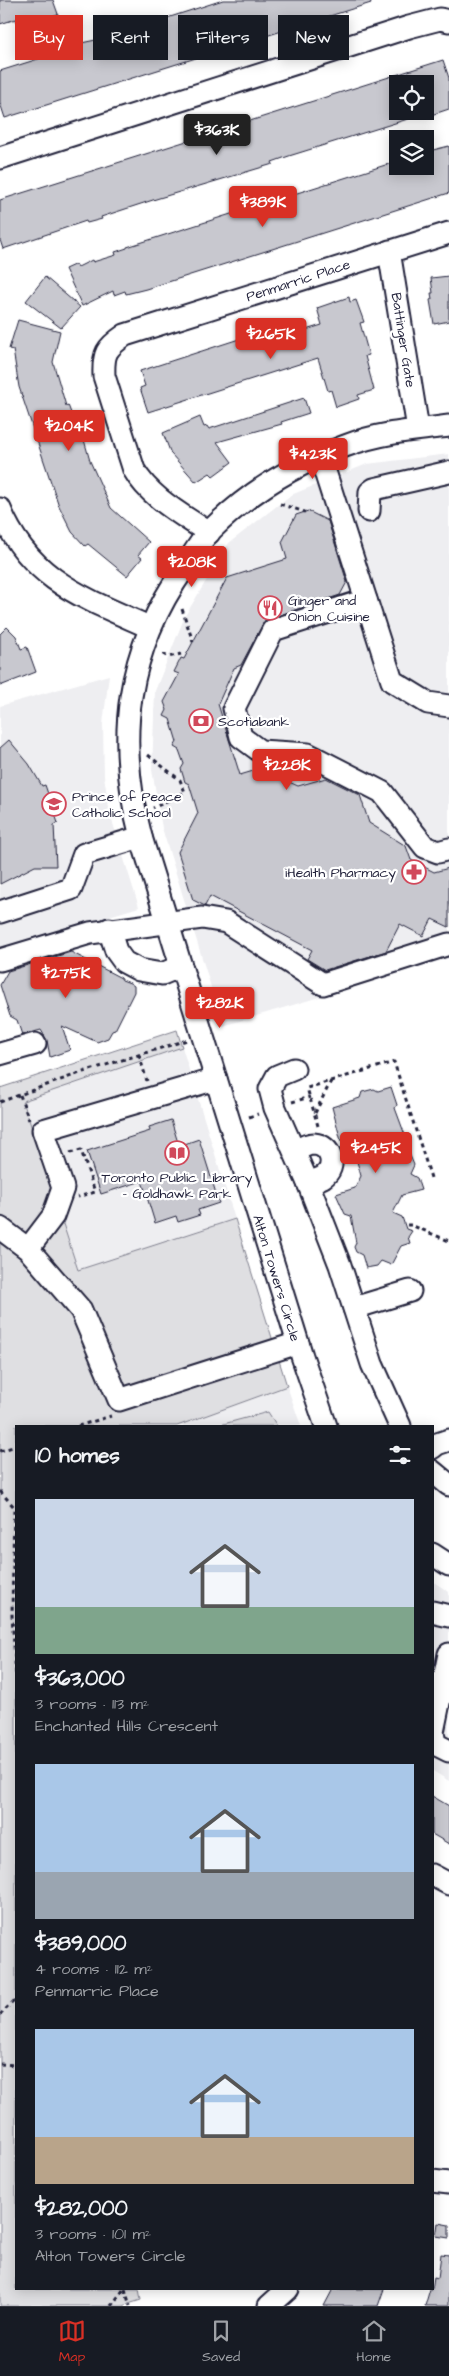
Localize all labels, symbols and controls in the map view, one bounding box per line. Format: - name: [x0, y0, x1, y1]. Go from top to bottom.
- chip: Buy: [15, 15, 83, 60]
- chip: Rent: [93, 15, 168, 60]
- chip: Filters: [178, 15, 268, 60]
- chip: New: [278, 15, 349, 60]
- map controls: [389, 75, 434, 175]
- button: locate: [389, 75, 434, 120]
- pin: $363K: [182, 114, 252, 156]
- text: $363K: [195, 119, 239, 141]
- button: layers: [389, 130, 434, 175]
- pin: $389K: [228, 186, 298, 228]
- text: $389K: [240, 191, 286, 213]
- street label: Penmarric Place: [244, 255, 353, 307]
- street label: Battinger Gate: [386, 291, 420, 389]
- pin: $265K: [236, 318, 306, 360]
- text: $265K: [246, 323, 296, 345]
- pin: $204K: [34, 410, 104, 452]
- text: $204K: [45, 415, 93, 437]
- pin: $423K: [278, 438, 348, 480]
- text: $423K: [290, 443, 336, 465]
- pin: $208K: [157, 546, 227, 588]
- text: $208K: [168, 551, 216, 573]
- place label: Ginger and Onion Cuisine: [288, 591, 370, 627]
- restaurant icon: Ginger and Onion Cuisine: [257, 595, 283, 621]
- bank icon: Scotiabank: [188, 708, 214, 734]
- place label: Scotiabank: [218, 712, 290, 732]
- pin: $228K: [252, 748, 322, 791]
- text: $228K: [263, 754, 311, 776]
- place label: Prince of Peace Catholic School: [72, 787, 182, 823]
- school or university icon: Prince of Peace Catholic School: [41, 791, 67, 817]
- pharmacy icon: iHealth Pharmacy: [401, 859, 427, 885]
- place label: iHealth Pharmacy: [285, 863, 396, 883]
- pin: $275K: [31, 956, 101, 999]
- text: $275K: [42, 962, 90, 984]
- pin: $282K: [185, 986, 255, 1029]
- text: $282K: [196, 992, 244, 1014]
- pin: $245K: [341, 1132, 411, 1174]
- text: $245K: [351, 1137, 401, 1159]
- library icon: Toronto Public Library - Goldhawk Park: [164, 1140, 190, 1166]
- place label: Toronto Public Library - Goldhawk Park: [102, 1168, 253, 1204]
- street label: Alton Towers Circle: [247, 1212, 305, 1345]
- text: 10 homes: [35, 1441, 120, 1470]
- icon: filters: [386, 1441, 414, 1469]
- icon: home: [180, 1531, 270, 1621]
- text: $363,000: [35, 1664, 125, 1693]
- text: 3 rooms · 113 m²: [35, 1693, 149, 1715]
- text: Enchanted Hills Crescent: [35, 1715, 218, 1737]
- icon: home: [180, 1796, 270, 1886]
- text: $389,000: [35, 1929, 126, 1958]
- text: 4 rooms · 112 m²: [35, 1958, 153, 1980]
- text: Penmarric Place: [35, 1980, 159, 2002]
- icon: home: [180, 2061, 270, 2151]
- text: $282,000: [35, 2194, 128, 2223]
- text: 3 rooms · 101 m²: [35, 2223, 151, 2245]
- text: Alton Towers Circle: [35, 2245, 185, 2267]
- tab: Map: [58, 2317, 86, 2367]
- tab: Saved: [202, 2317, 240, 2367]
- tab: Home: [356, 2317, 391, 2367]

